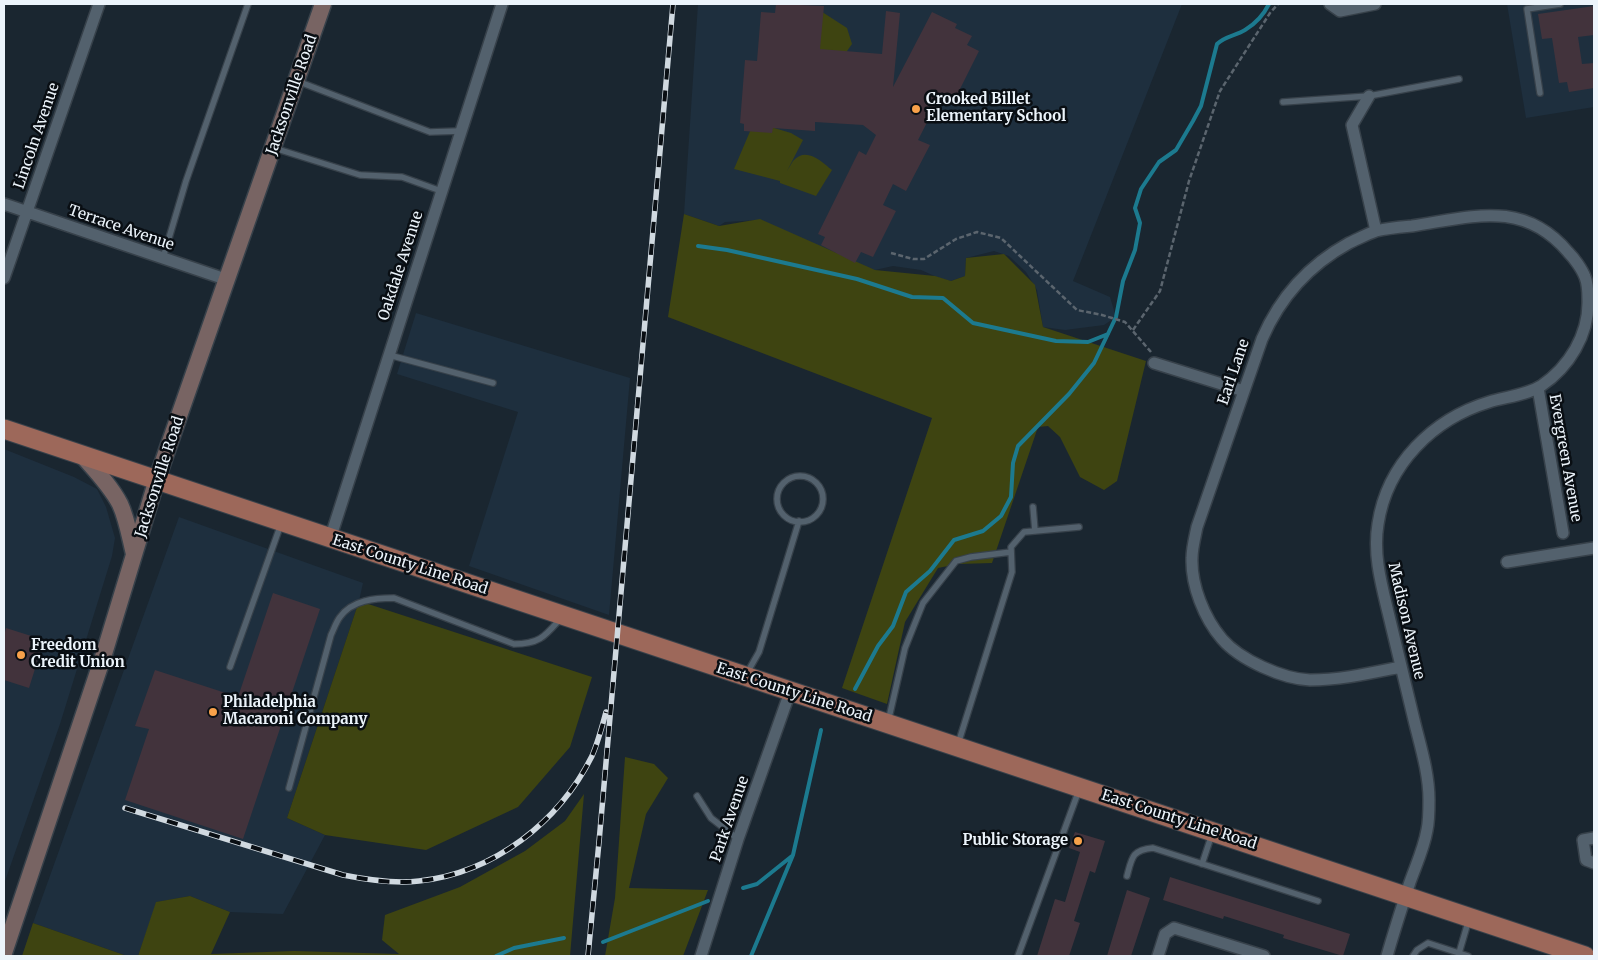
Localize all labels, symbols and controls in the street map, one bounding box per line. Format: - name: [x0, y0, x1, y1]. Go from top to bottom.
- street label: Jacksonville Road: [263, 32, 321, 158]
- street label: Lincoln Avenue: [10, 81, 64, 191]
- place label: Crooked Billet Elementary School: [926, 91, 1066, 126]
- marker: Crooked Billet Elementary School: [910, 103, 922, 115]
- street label: Terrace Avenue: [66, 201, 176, 255]
- street label: Oakdale Avenue: [375, 209, 427, 323]
- street label: Earl Lane: [1214, 337, 1254, 407]
- street label: Evergreen Avenue: [1545, 393, 1585, 523]
- street label: Jacksonville Road: [132, 414, 188, 540]
- street label: East County Line Road: [330, 531, 490, 599]
- street label: Madison Avenue: [1384, 561, 1428, 681]
- place label: Freedom Credit Union: [31, 637, 125, 672]
- marker: Freedom Credit Union: [15, 649, 27, 661]
- street label: East County Line Road: [714, 659, 874, 727]
- place label: Philadelphia Macaroni Company: [223, 694, 367, 729]
- marker: Philadelphia Macaroni Company: [207, 706, 219, 718]
- street label: Park Avenue: [707, 774, 753, 864]
- street label: East County Line Road: [1099, 786, 1259, 854]
- place label: Public Storage: [962, 832, 1068, 850]
- marker: Public Storage: [1072, 835, 1084, 847]

